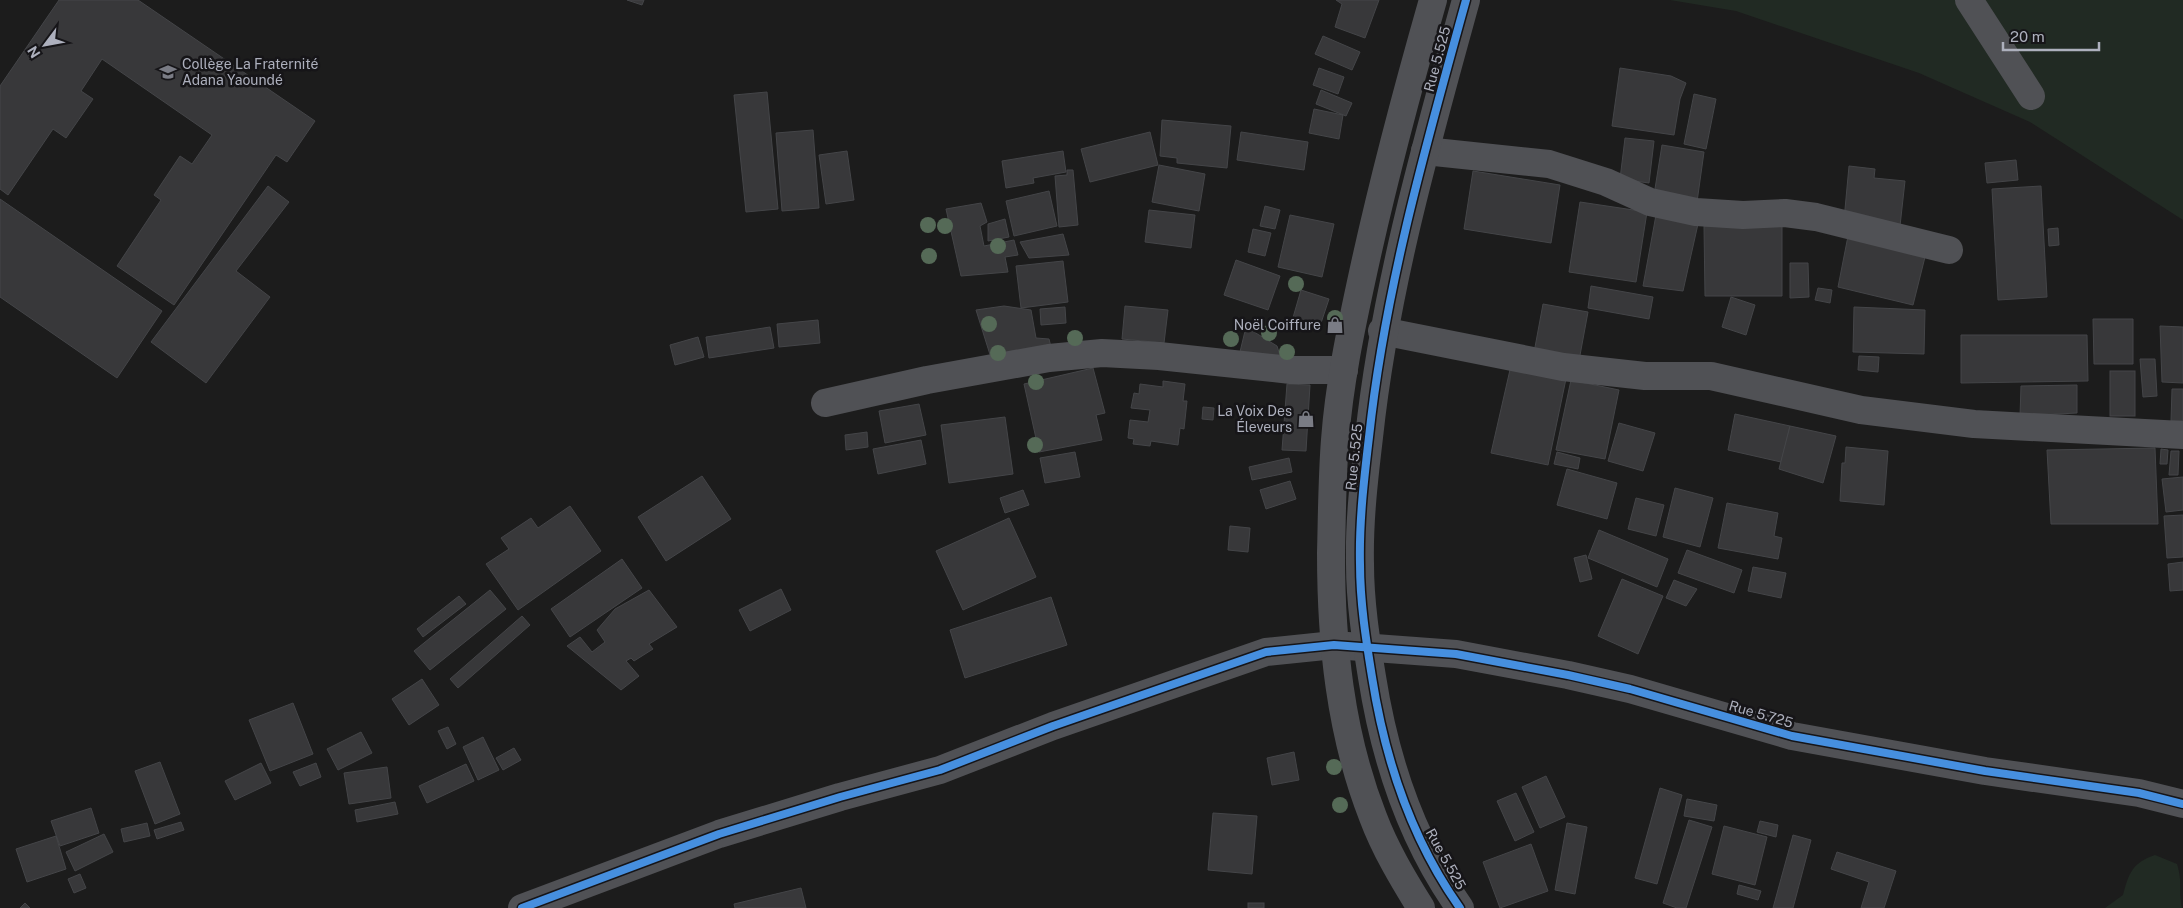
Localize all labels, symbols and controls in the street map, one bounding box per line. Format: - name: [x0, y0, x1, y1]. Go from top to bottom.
- north arrow: [20, 20, 70, 70]
- scale bar: [2003, 20, 2099, 52]
- street label: Rue 5.525: [1421, 24, 1453, 93]
- text: 20 m: [2010, 28, 2045, 45]
- text: N: [24, 43, 44, 61]
- place label: Collège La Fraternité Adana Yaoundé: [182, 56, 319, 88]
- school or university icon: Collège La Fraternité Adana Yaoundé: [158, 62, 178, 82]
- shop icon: Noël Coiffure: [1325, 315, 1345, 335]
- place label: Noël Coiffure: [1234, 317, 1321, 333]
- place label: La Voix Des Éleveurs: [1217, 403, 1292, 435]
- shop icon: La Voix Des Éleveurs: [1296, 409, 1316, 429]
- street label: Rue 5.525: [1343, 423, 1365, 491]
- street label: Rue 5.725: [1727, 697, 1795, 731]
- street label: Rue 5.525: [1423, 826, 1469, 892]

